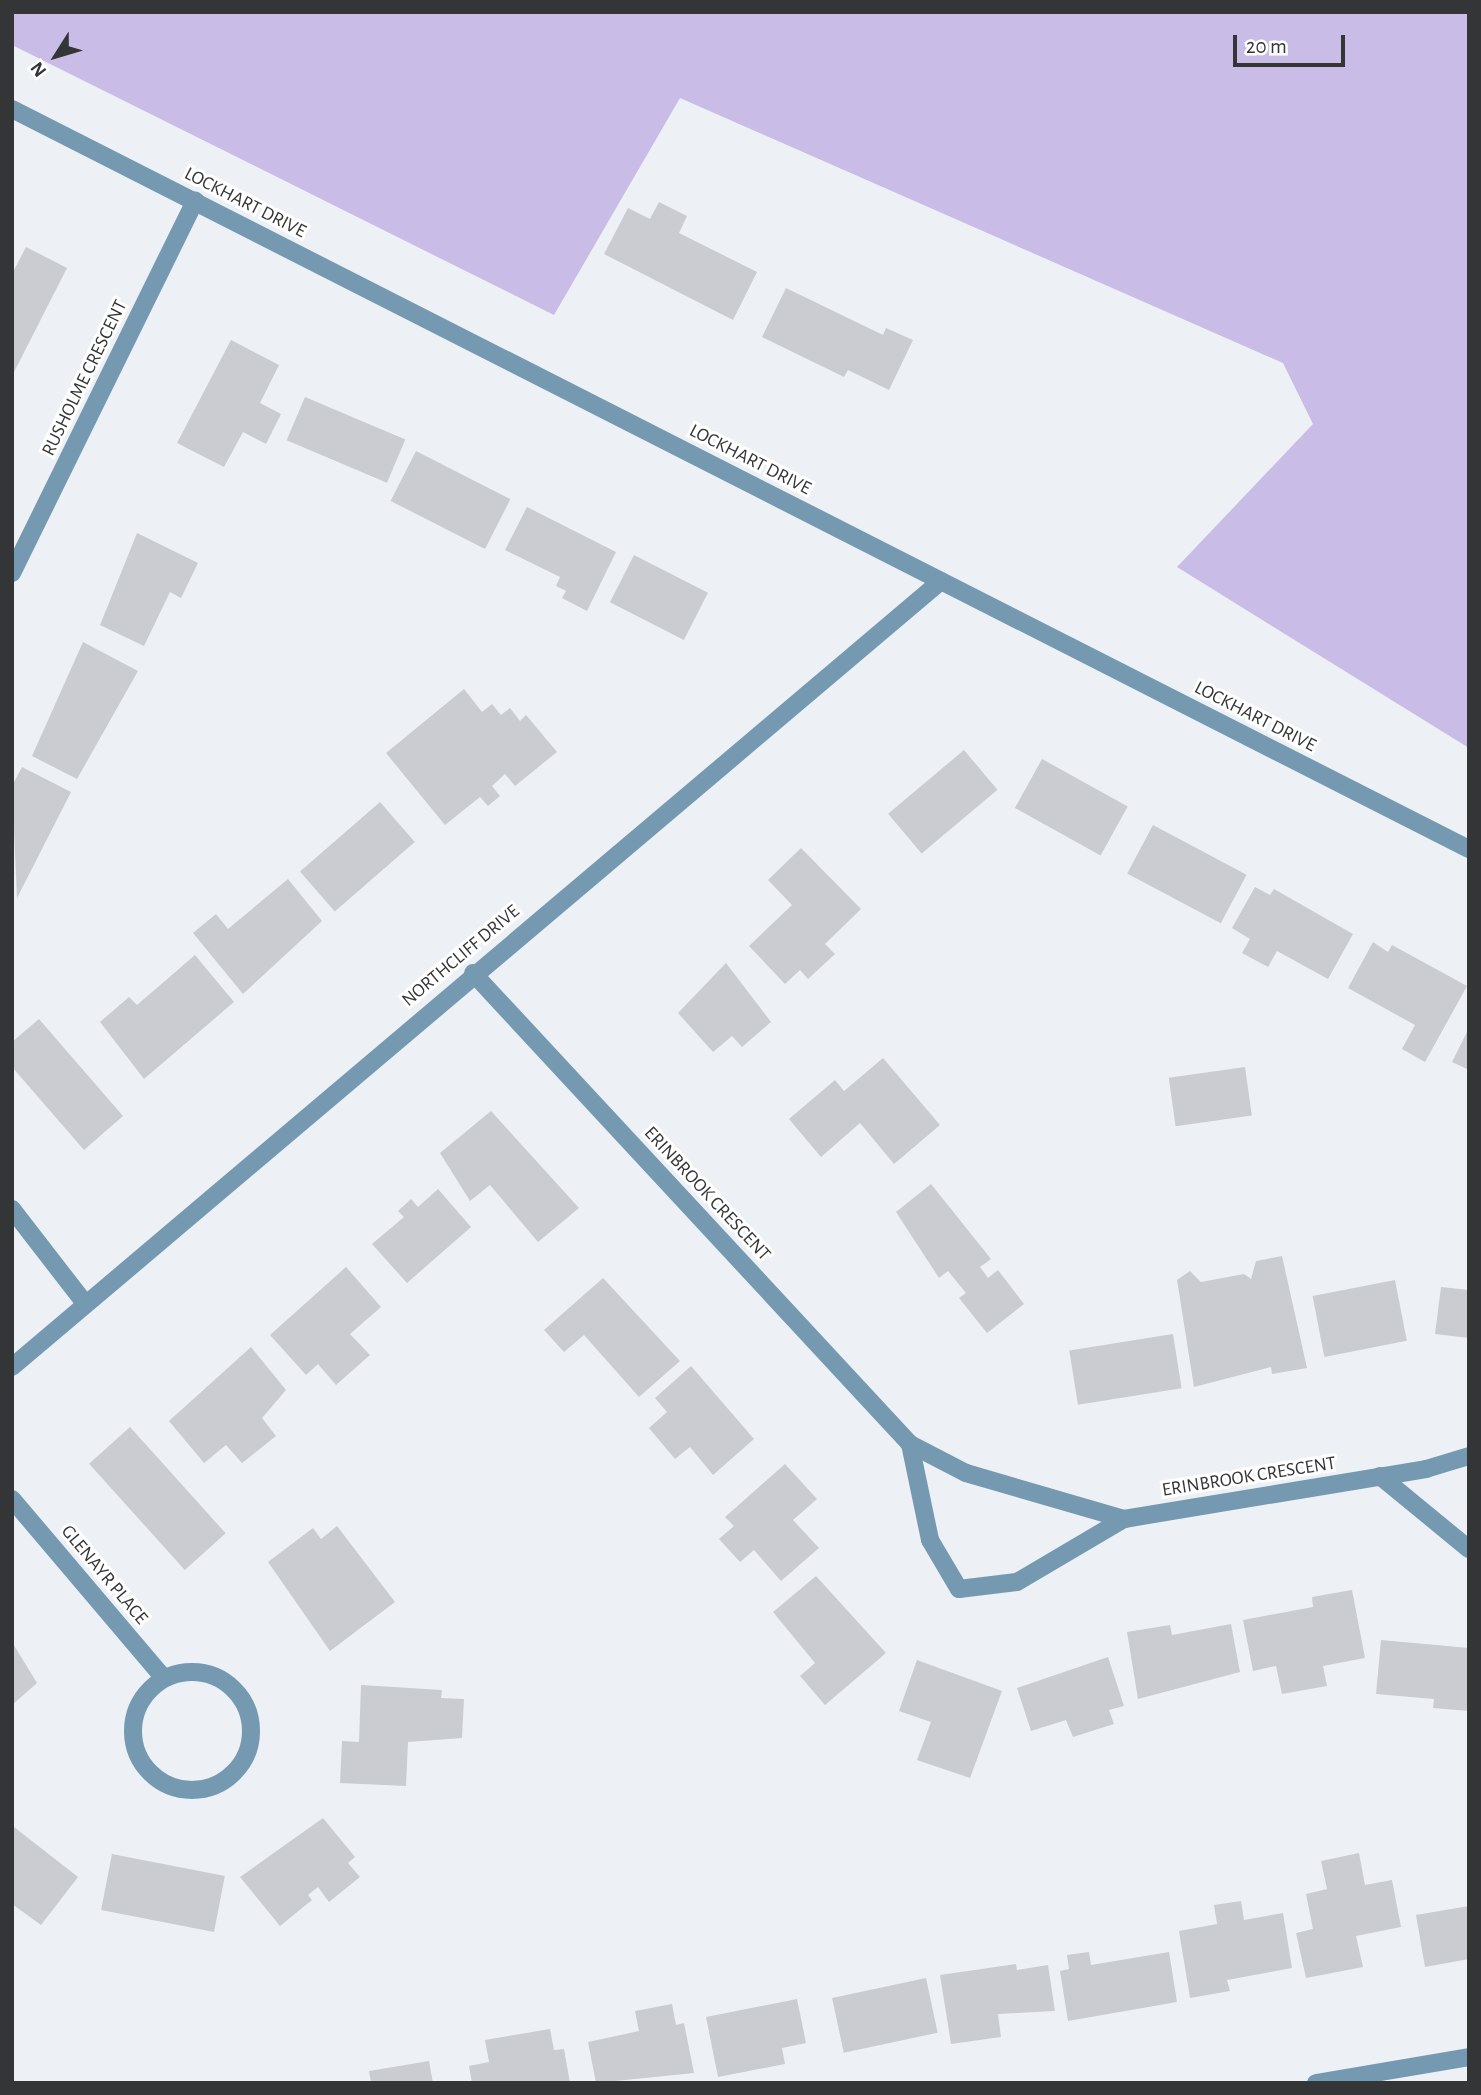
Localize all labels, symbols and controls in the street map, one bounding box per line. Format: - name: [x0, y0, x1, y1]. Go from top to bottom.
- north arrow: [21, 21, 91, 91]
- scale bar: [1236, 21, 1348, 65]
- text: 20 m: [1246, 36, 1287, 57]
- text: N: [27, 58, 50, 80]
- street label: LOCKHART DRIVE: [180, 163, 310, 243]
- street label: RUSHOLME CRESCENT: [37, 296, 133, 460]
- street label: LOCKHART DRIVE: [685, 420, 815, 500]
- street label: LOCKHART DRIVE: [1190, 677, 1320, 757]
- street label: NORTHCLIFF DRIVE: [398, 900, 524, 1012]
- street label: ERINBROOK CRESCENT: [639, 1122, 775, 1266]
- street label: ERINBROOK CRESCENT: [1160, 1452, 1338, 1502]
- street label: GLENAYR PLACE: [56, 1521, 152, 1629]

